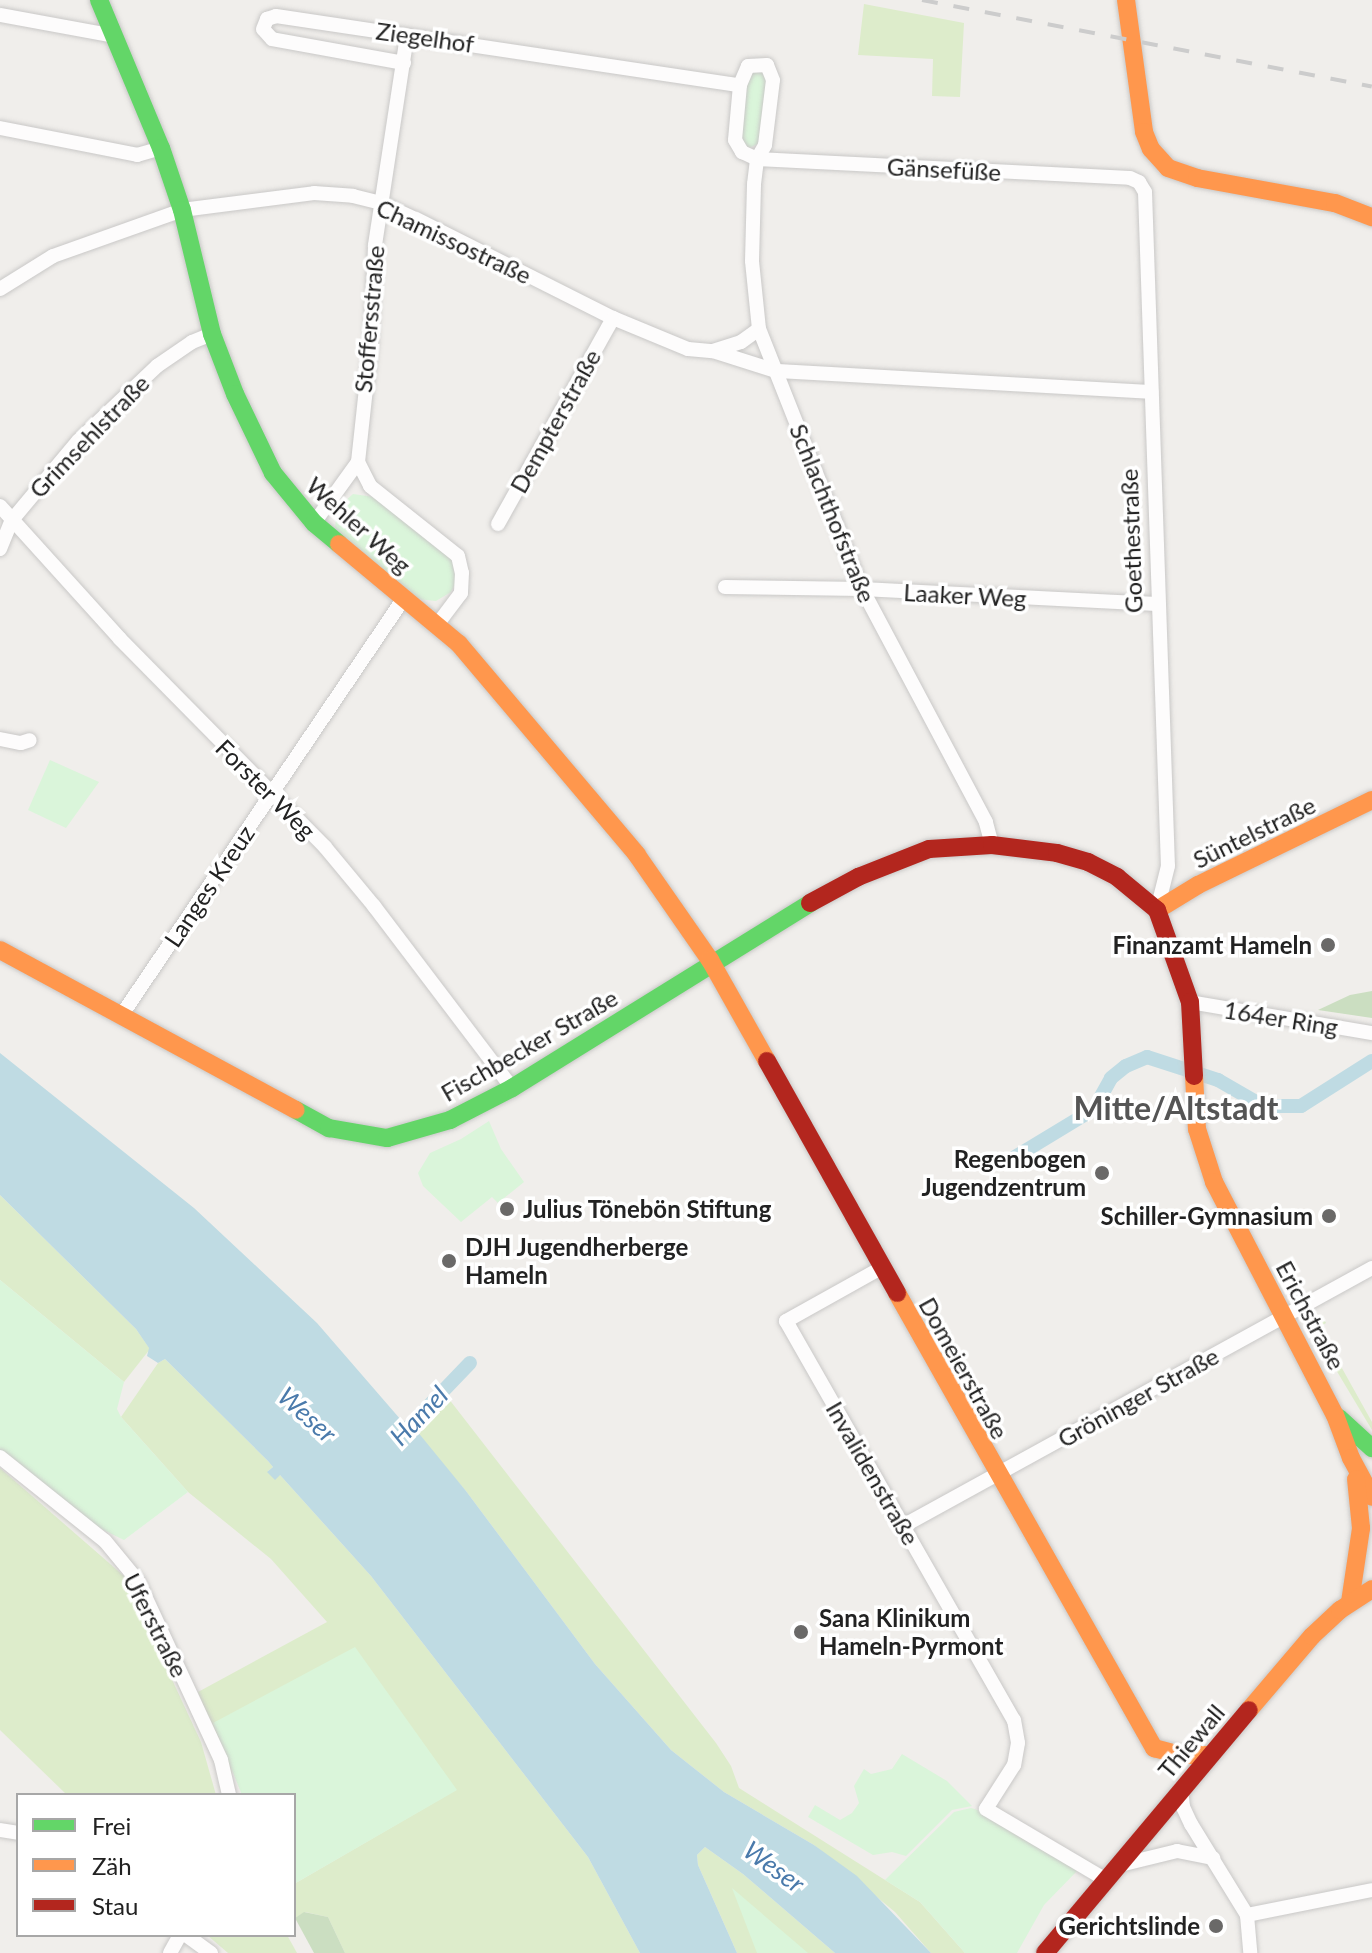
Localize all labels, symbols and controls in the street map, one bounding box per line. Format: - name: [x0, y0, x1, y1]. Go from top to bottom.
- street label: Ziegelhof: [374, 16, 476, 58]
- street label: Gänsefüße: [886, 152, 1002, 186]
- street label: Chamissostraße: [372, 193, 536, 289]
- street label: Stoffersstraße: [348, 244, 390, 394]
- street label: Dempterstraße: [504, 344, 606, 498]
- street label: Grimsehlstraße: [23, 369, 155, 503]
- street label: Schlachthofstraße: [784, 420, 882, 606]
- street label: Goethestraße: [1114, 468, 1148, 614]
- street label: Wehler Weg: [301, 470, 417, 580]
- street label: Laaker Weg: [902, 577, 1028, 613]
- street label: Forster Weg: [210, 733, 322, 845]
- street label: Süntelstraße: [1188, 790, 1320, 874]
- street label: Langes Kreuz: [158, 820, 260, 952]
- place label: Finanzamt Hameln: [1112, 931, 1312, 959]
- marker: Finanzamt Hameln: [1319, 936, 1337, 954]
- street label: Fischbecker Straße: [435, 983, 623, 1107]
- street label: 164er Ring: [1222, 995, 1340, 1041]
- district label: Mitte/Altstadt: [1074, 1089, 1278, 1127]
- place label: Regenbogen Jugendzentrum: [922, 1145, 1086, 1201]
- marker: Regenbogen Jugendzentrum: [1093, 1164, 1111, 1182]
- place label: Julius Tönebön Stiftung: [523, 1195, 772, 1223]
- marker: Julius Tönebön Stiftung: [498, 1200, 516, 1218]
- place label: Schiller-Gymnasium: [1101, 1202, 1313, 1230]
- marker: Schiller-Gymnasium: [1320, 1207, 1338, 1225]
- place label: DJH Jugendherberge Hameln: [465, 1233, 689, 1289]
- marker: DJH Jugendherberge Hameln: [440, 1252, 458, 1270]
- street label: Erichstraße: [1270, 1256, 1352, 1374]
- street label: Domeierstraße: [913, 1292, 1015, 1444]
- street label: Gröninger Straße: [1052, 1341, 1224, 1453]
- water label: Hamel: [383, 1380, 455, 1452]
- water label: Weser: [271, 1381, 343, 1449]
- street label: Invalidenstraße: [820, 1396, 926, 1550]
- street label: Uferstraße: [118, 1568, 194, 1682]
- place label: Sana Klinikum Hameln-Pyrmont: [819, 1604, 1003, 1660]
- marker: Sana Klinikum Hameln-Pyrmont: [790, 1621, 812, 1643]
- street label: Thiewall: [1152, 1698, 1230, 1784]
- legend: [16, 1793, 296, 1937]
- text: Frei: [92, 1811, 131, 1840]
- water label: Weser: [737, 1834, 811, 1900]
- text: Zäh: [92, 1851, 132, 1880]
- text: Stau: [92, 1891, 138, 1920]
- place label: Gerichtslinde: [1058, 1912, 1200, 1940]
- marker: Gerichtslinde: [1207, 1917, 1225, 1935]

